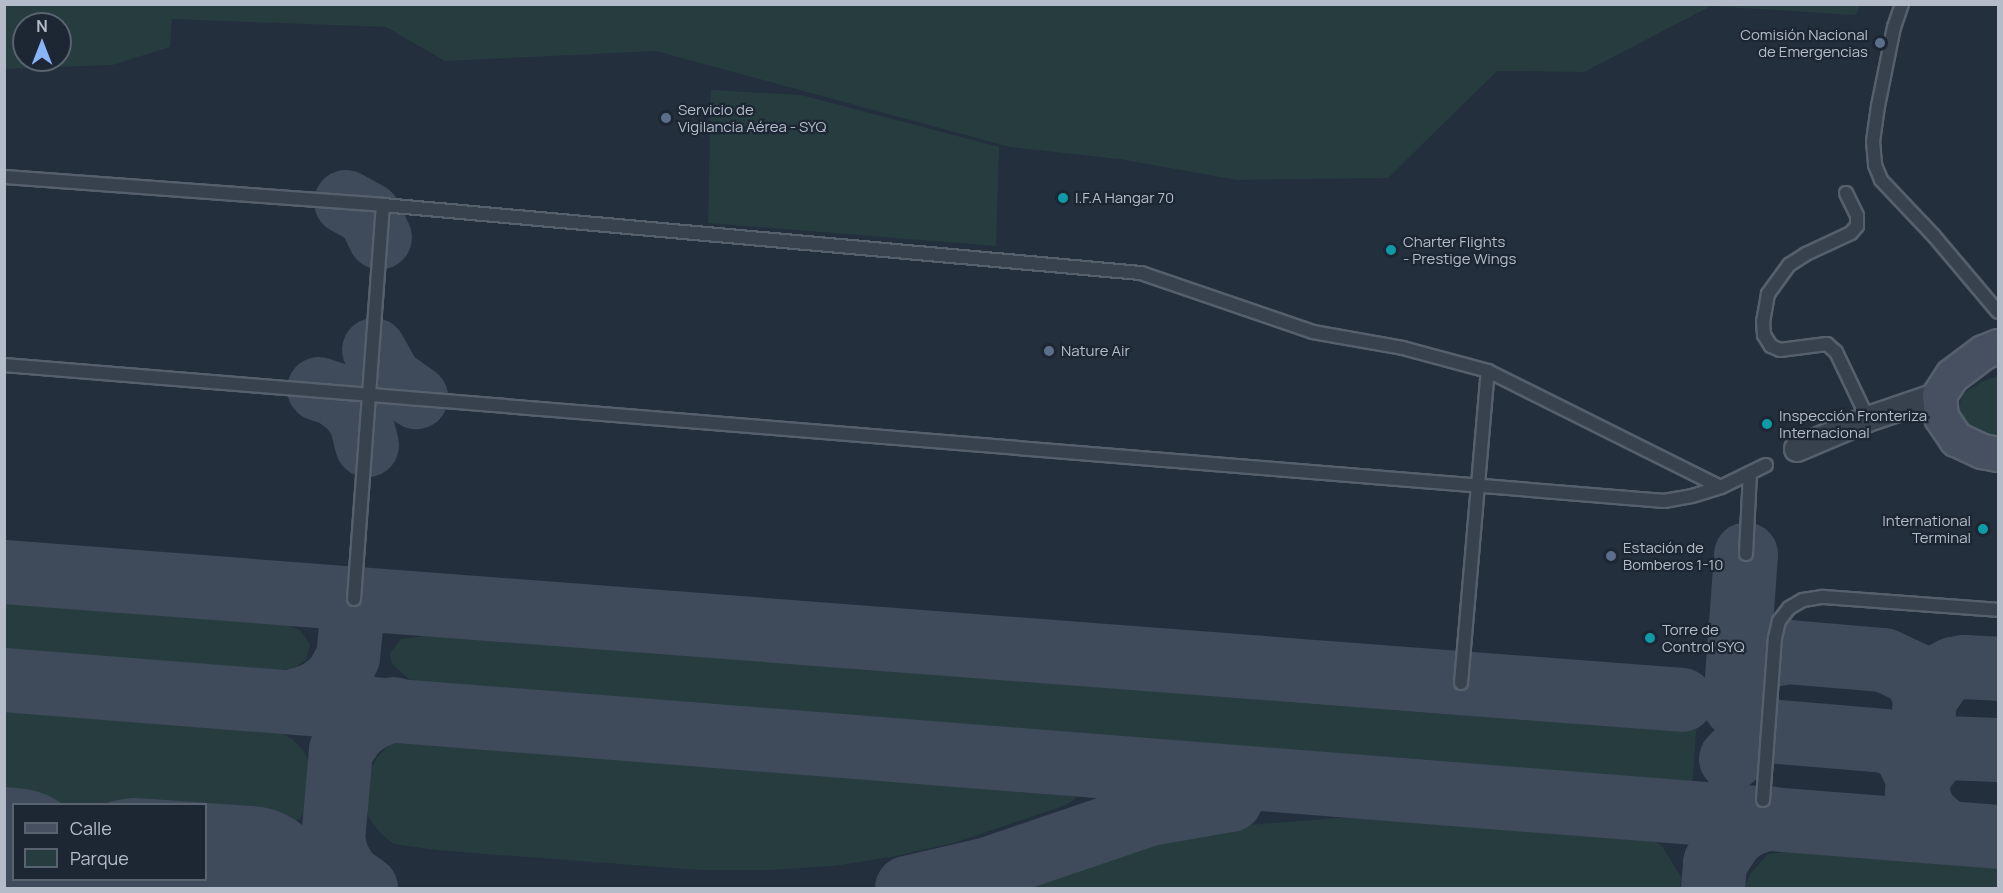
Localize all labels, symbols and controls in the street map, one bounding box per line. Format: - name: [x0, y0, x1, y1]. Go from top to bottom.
- north arrow: [12, 12, 72, 72]
- text: N: [36, 15, 48, 37]
- place label: Comisión Nacional de Emergencias: [1740, 25, 1868, 60]
- marker: Comisión Nacional de Emergencias: [1873, 36, 1887, 50]
- place label: Servicio de Vigilancia Aérea - SYQ: [678, 100, 826, 135]
- marker: Servicio de Vigilancia Aérea - SYQ: [659, 111, 673, 125]
- place label: I.F.A Hangar 70: [1075, 189, 1174, 207]
- marker: I.F.A Hangar 70: [1056, 191, 1070, 205]
- place label: Charter Flights - Prestige Wings: [1403, 232, 1516, 267]
- marker: Charter Flights - Prestige Wings: [1384, 243, 1398, 257]
- place label: Nature Air: [1061, 342, 1130, 360]
- marker: Nature Air: [1042, 344, 1056, 358]
- place label: Inspección Fronteriza Internacional: [1779, 406, 1927, 441]
- marker: Inspección Fronteriza Internacional: [1760, 417, 1774, 431]
- place label: International Terminal: [1882, 511, 1971, 546]
- marker: International Terminal: [1976, 522, 1990, 536]
- place label: Estación de Bomberos 1-10: [1623, 538, 1724, 573]
- marker: Estación de Bomberos 1-10: [1604, 549, 1618, 563]
- place label: Torre de Control SYQ: [1662, 620, 1745, 655]
- marker: Torre de Control SYQ: [1643, 631, 1657, 645]
- legend: [12, 803, 207, 881]
- text: Calle: [70, 816, 112, 840]
- text: Parque: [70, 846, 129, 870]

